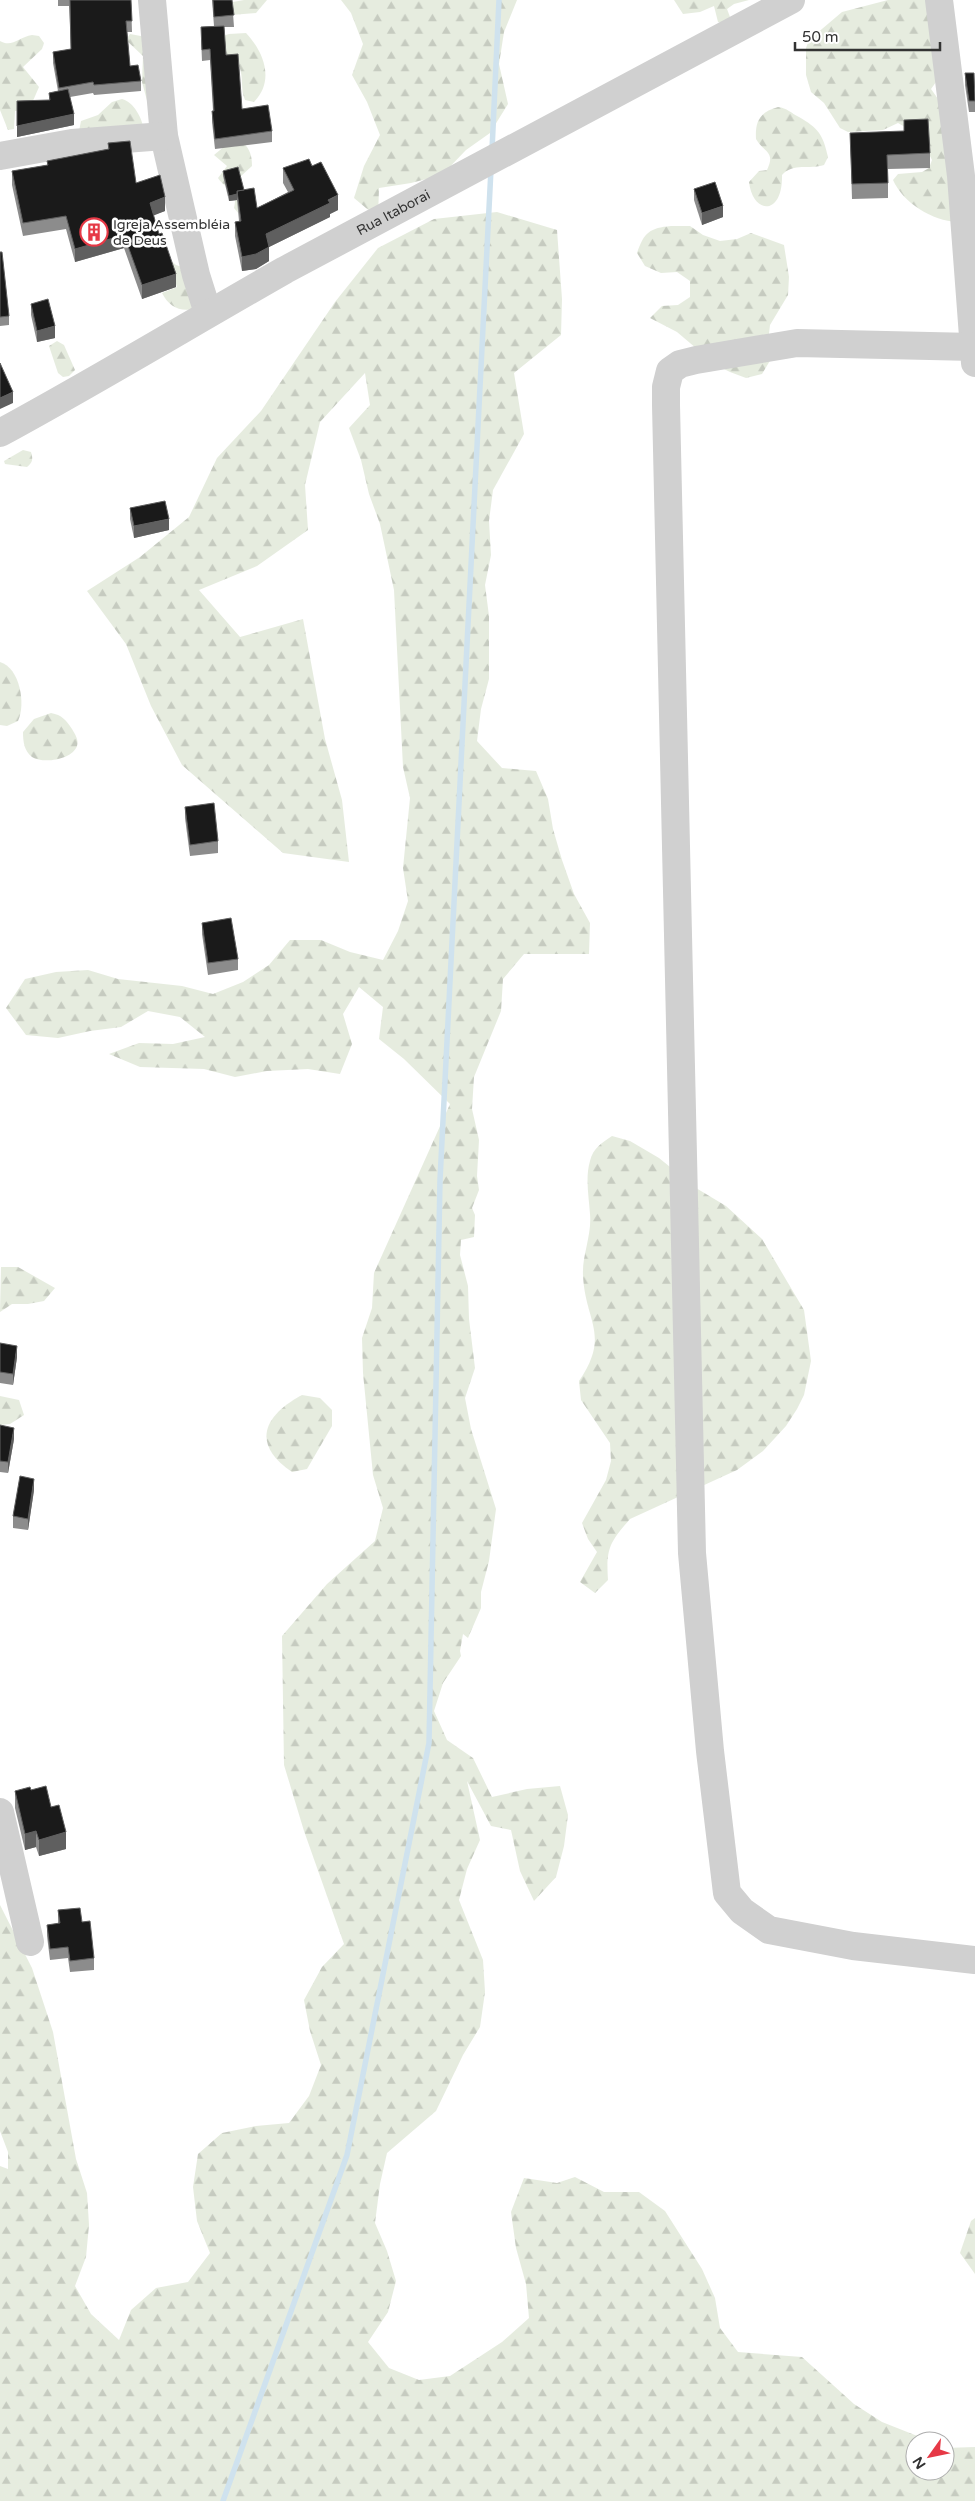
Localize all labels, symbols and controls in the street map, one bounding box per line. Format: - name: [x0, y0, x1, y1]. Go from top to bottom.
- scale bar: [795, 20, 940, 52]
- text: 50 m: [802, 28, 839, 46]
- street label: Rua Itaborai: [354, 186, 433, 239]
- place label: Igreja Assembléia de Deus: [113, 216, 230, 249]
- building icon: Igreja Assembléia de Deus: [79, 217, 109, 247]
- north arrow: [905, 2431, 955, 2481]
- text: N: [909, 2453, 930, 2472]

